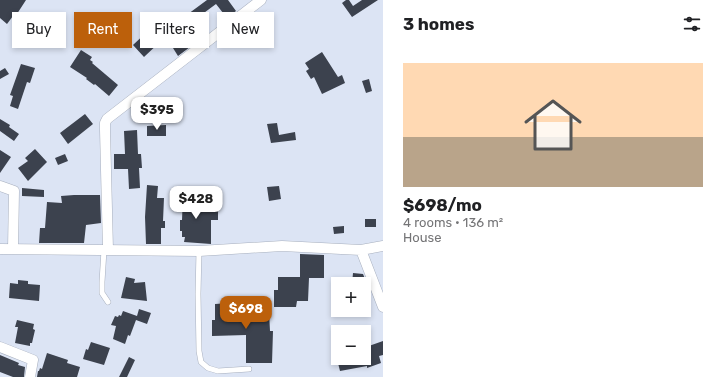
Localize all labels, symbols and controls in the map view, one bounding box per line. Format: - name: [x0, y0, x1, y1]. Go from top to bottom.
- chip: Buy: [12, 12, 66, 48]
- chip: Rent: [74, 12, 132, 48]
- chip: Filters: [140, 12, 209, 48]
- chip: New: [217, 12, 274, 48]
- icon: filters: [681, 13, 703, 35]
- text: 3 homes: [403, 14, 474, 34]
- icon: home: [517, 89, 589, 161]
- pin: $395: [133, 97, 181, 131]
- text: $395: [140, 102, 174, 117]
- pin: $428: [172, 186, 220, 220]
- text: $428: [179, 191, 213, 206]
- text: $698/mo: [403, 195, 482, 215]
- text: 4 rooms · 136 m²: [403, 215, 503, 230]
- text: House: [403, 230, 441, 245]
- map controls: [331, 277, 371, 365]
- button: +: [331, 277, 371, 317]
- pin: $698: [222, 296, 270, 330]
- text: $698: [229, 301, 263, 316]
- button: −: [331, 325, 371, 365]

